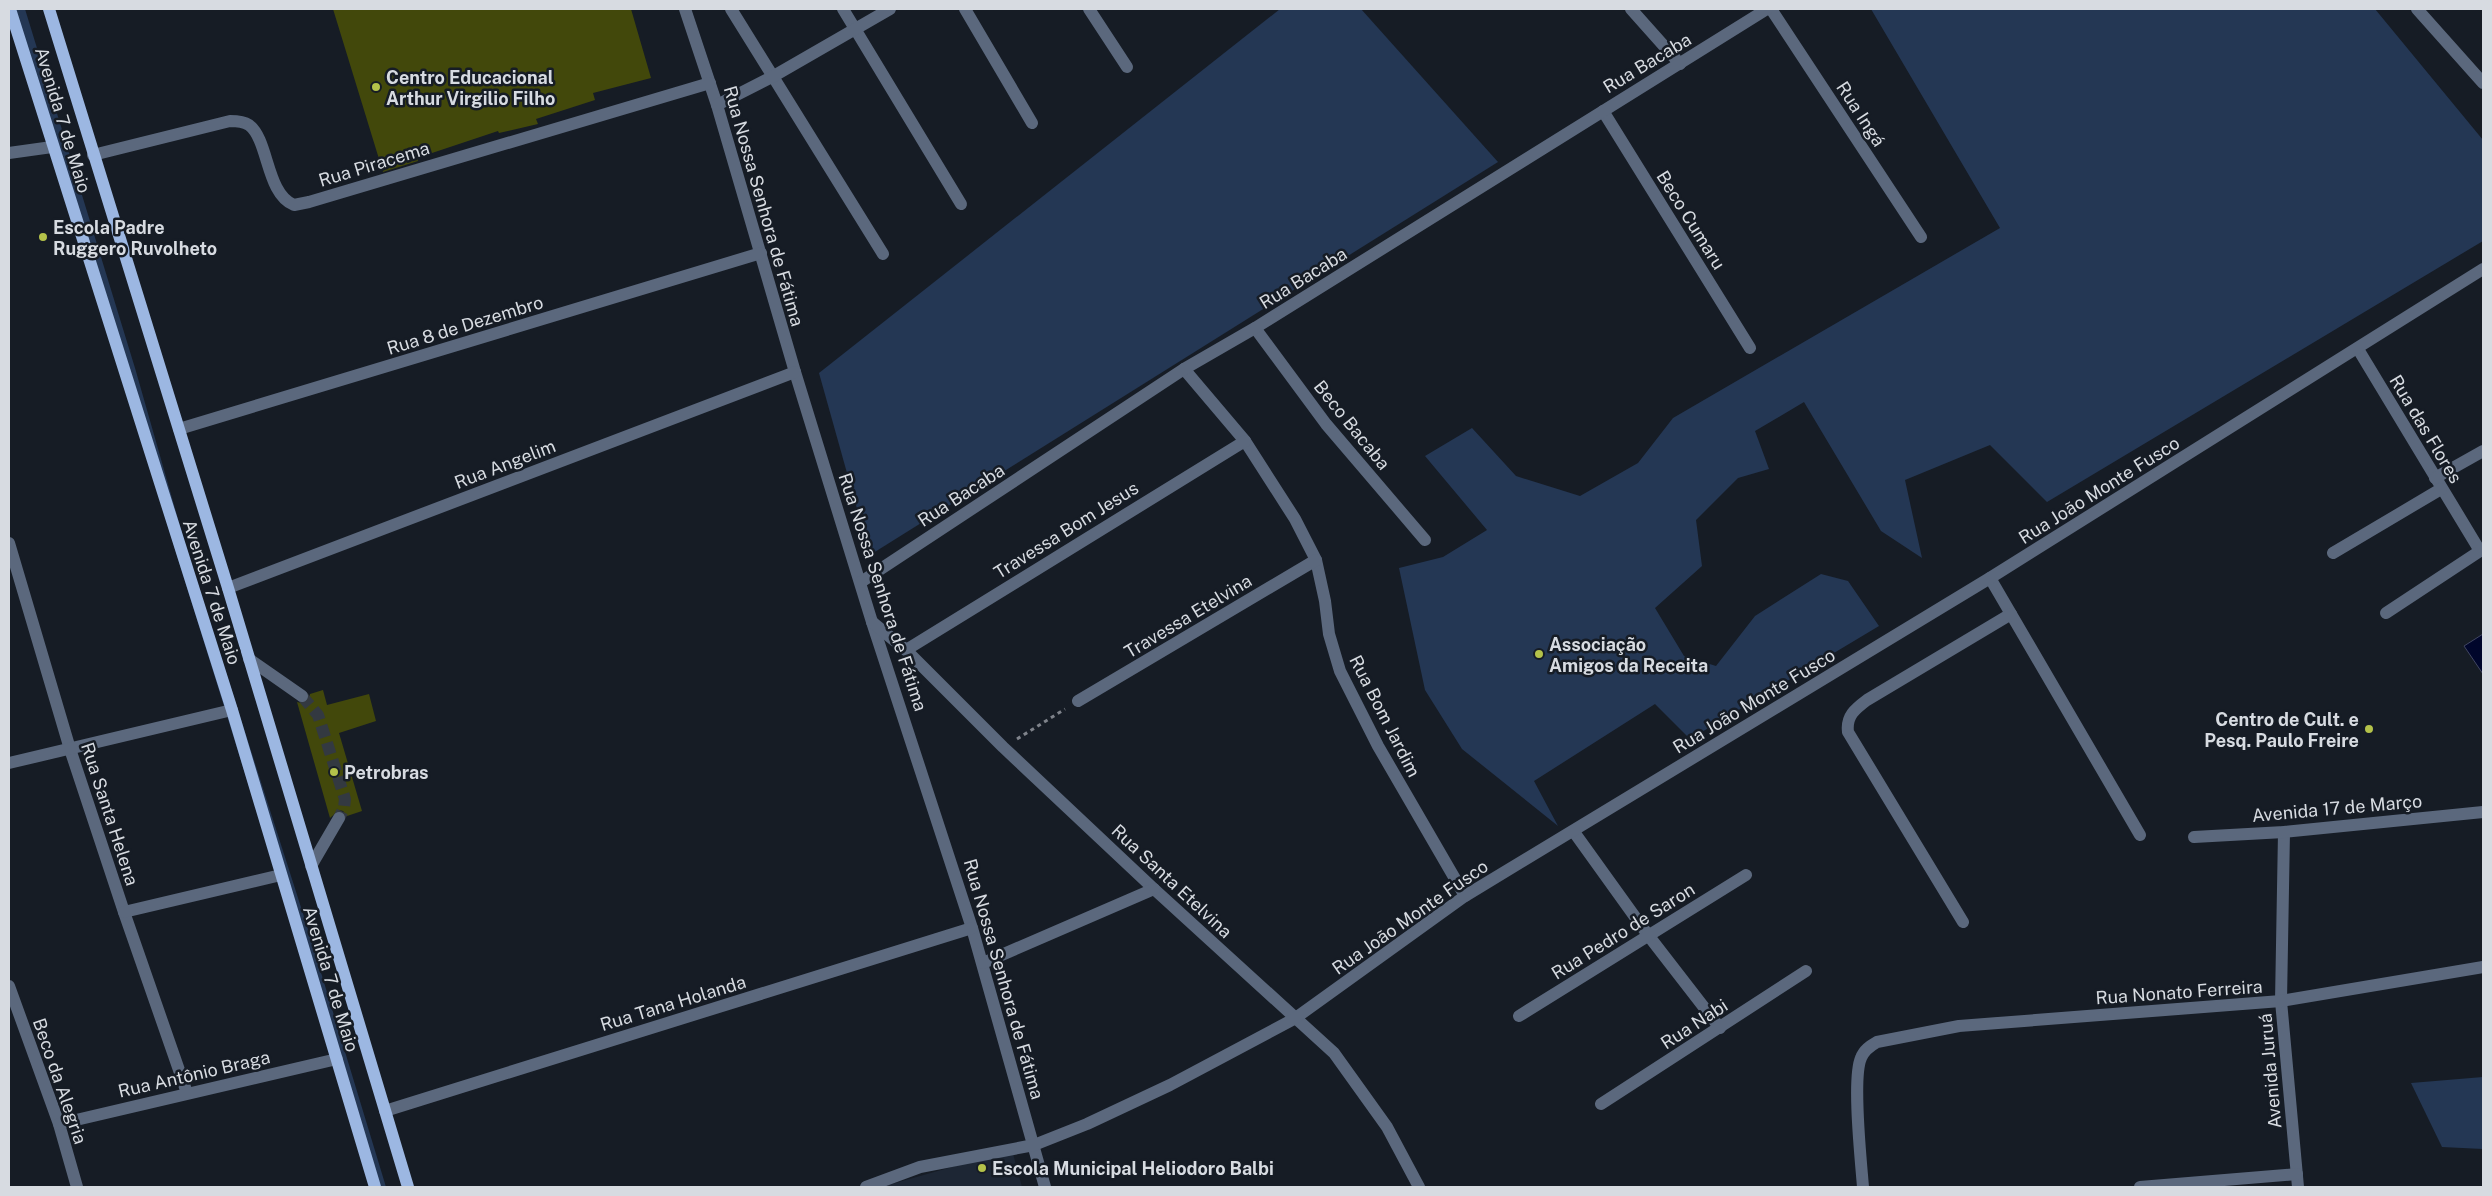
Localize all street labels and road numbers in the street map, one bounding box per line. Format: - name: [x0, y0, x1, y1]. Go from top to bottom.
- street label: Rua Bacaba: [1599, 28, 1695, 98]
- street label: Avenida 7 de Maio: [31, 45, 95, 195]
- street label: Rua Ingá: [1832, 78, 1890, 150]
- street label: Rua Nossa Senhora de Fátima: [720, 83, 808, 329]
- street label: Rua Piracema: [316, 137, 432, 191]
- street label: Beco Cumaru: [1652, 167, 1730, 273]
- street label: Rua Bacaba: [1255, 243, 1351, 313]
- street label: Rua 8 de Dezembro: [384, 291, 546, 359]
- street label: Rua das Flores: [2385, 371, 2467, 487]
- street label: Beco Bacaba: [1310, 376, 1394, 474]
- street label: Rua João Monte Fusco: [2015, 432, 2183, 548]
- street label: Rua Angelim: [451, 435, 559, 493]
- street label: Rua Bacaba: [914, 459, 1008, 531]
- street label: Rua Nossa Senhora de Fátima: [835, 470, 931, 714]
- street label: Travessa Bom Jesus: [990, 477, 1142, 583]
- street label: Avenida 7 de Maio: [179, 517, 245, 667]
- street label: Travessa Etelvina: [1121, 570, 1255, 662]
- street label: Rua João Monte Fusco: [1669, 644, 1839, 758]
- street label: Rua Bom Jardim: [1345, 652, 1425, 780]
- street label: Rua Santa Helena: [77, 740, 143, 888]
- street label: Avenida 17 de Março: [2251, 790, 2423, 826]
- street label: Rua Santa Etelvina: [1108, 820, 1236, 942]
- street label: Rua João Monte Fusco: [1328, 855, 1492, 979]
- street label: Rua Nossa Senhora de Fátima: [960, 856, 1048, 1102]
- street label: Rua Pedro de Saron: [1548, 878, 1698, 984]
- street label: Avenida 7 de Maio: [299, 904, 363, 1054]
- street label: Rua Tana Holanda: [598, 971, 748, 1035]
- street label: Rua Nonato Ferreira: [2095, 976, 2263, 1008]
- street label: Rua Nabi: [1657, 995, 1731, 1053]
- street label: Avenida Juruá: [2254, 1012, 2286, 1130]
- street label: Beco da Alegria: [29, 1015, 91, 1147]
- street label: Rua Antônio Braga: [116, 1046, 272, 1102]

